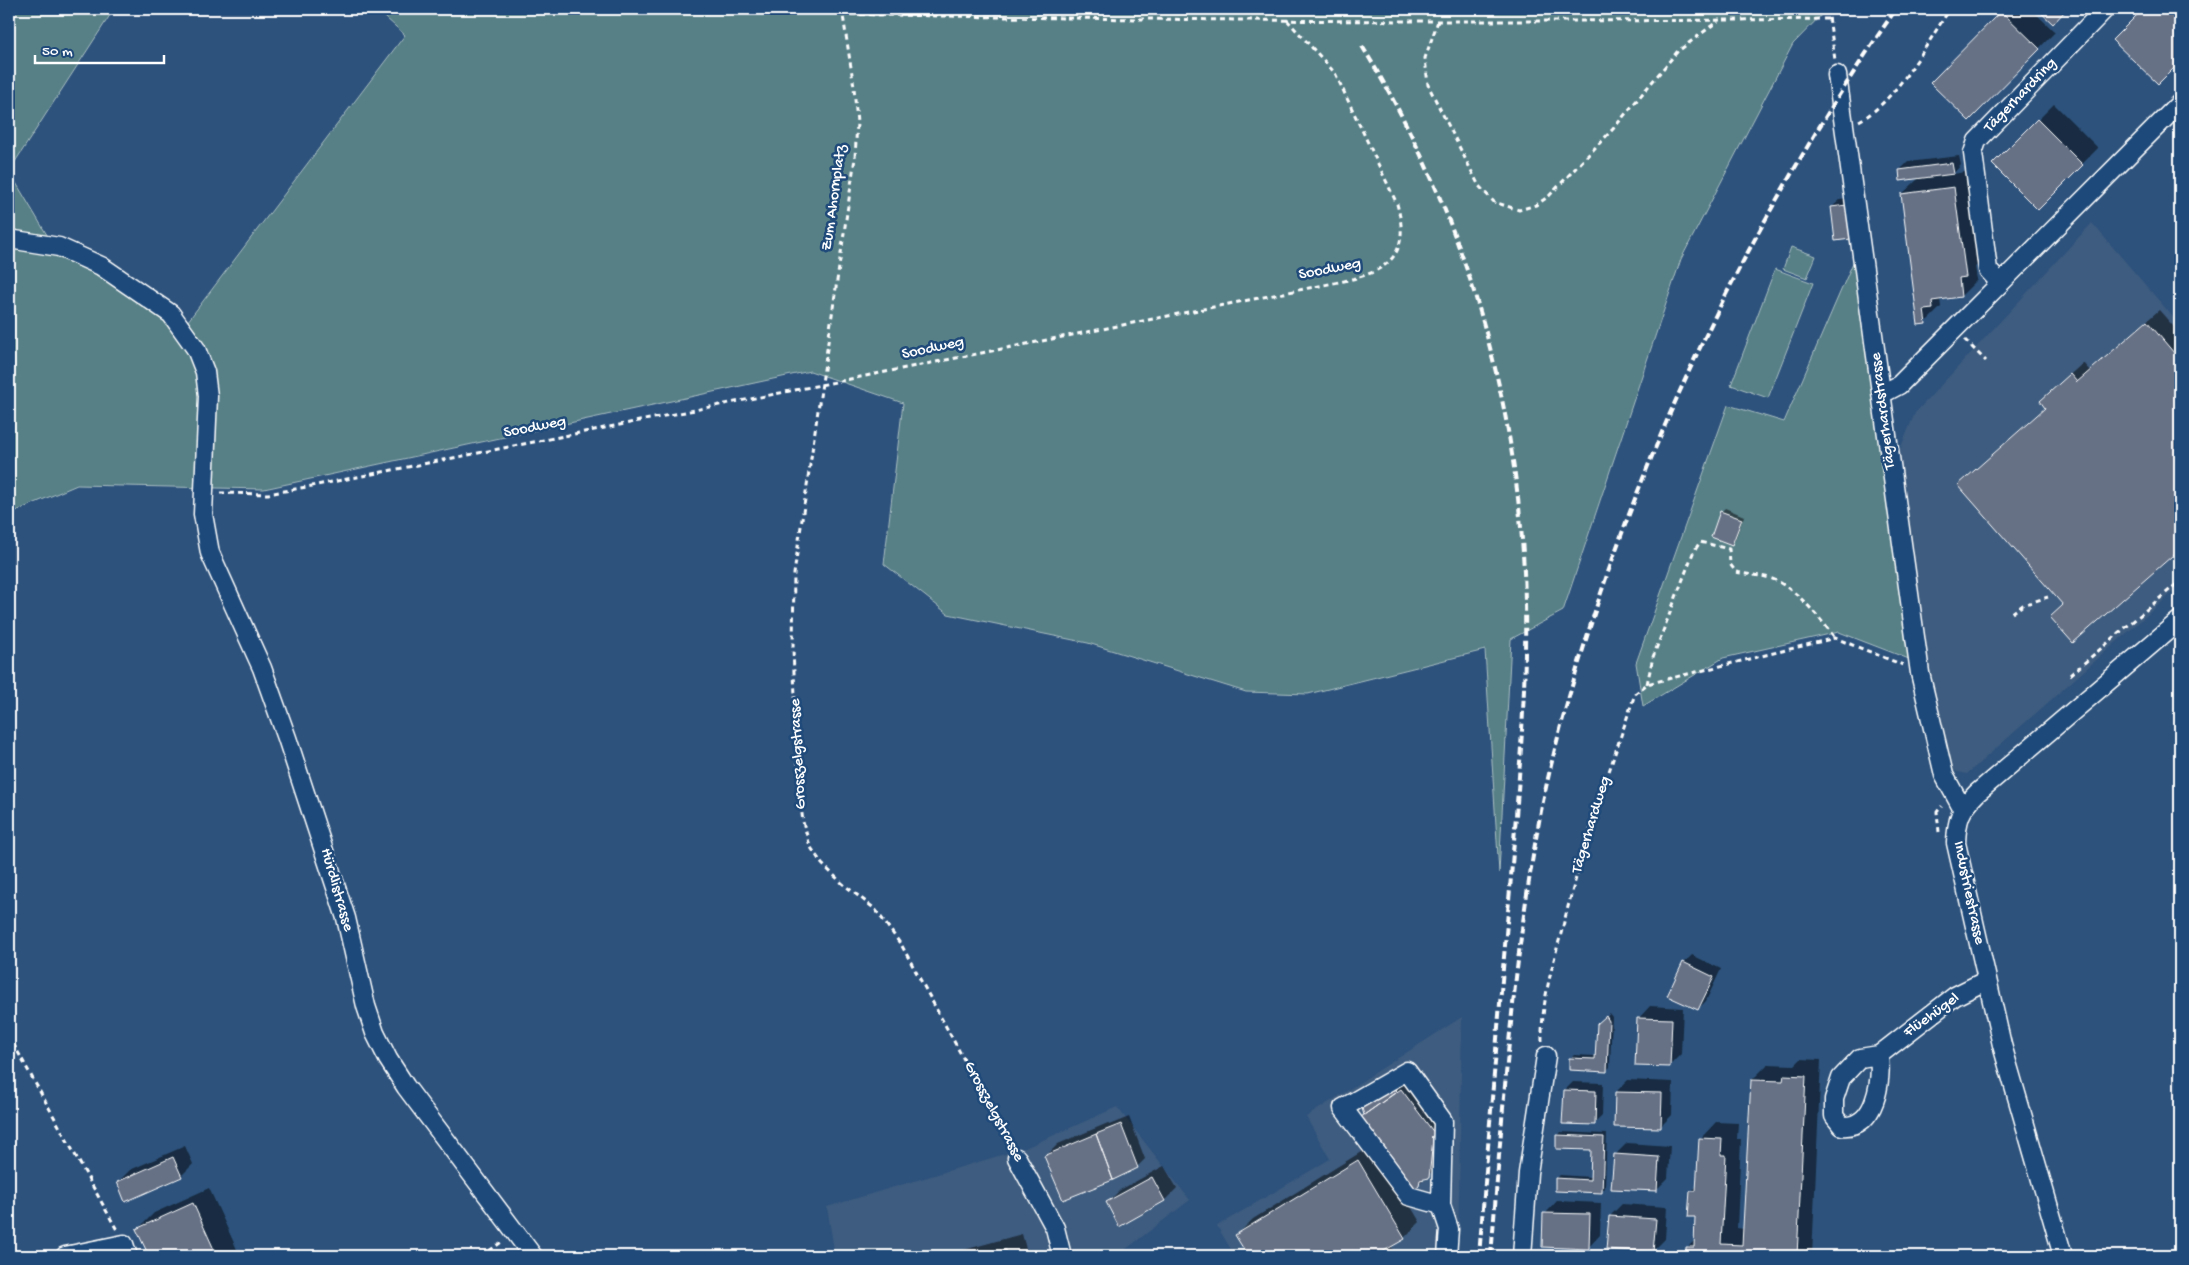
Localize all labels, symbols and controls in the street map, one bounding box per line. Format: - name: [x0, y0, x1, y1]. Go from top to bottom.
- scale bar: [35, 32, 164, 64]
- text: 50 m: [42, 43, 73, 61]
- street label: Tägerhardring: [1980, 55, 2061, 138]
- street label: Zum Ahornplatz: [818, 143, 852, 252]
- street label: Soodweg: [1297, 255, 1363, 285]
- street label: Soodweg: [900, 333, 966, 365]
- street label: Tägerhardstrasse: [1867, 351, 1901, 472]
- street label: Soodweg: [502, 413, 568, 443]
- street label: Grosszelgstrasse: [787, 697, 811, 810]
- street label: Tägerhardweg: [1568, 774, 1616, 877]
- street label: Industriestrasse: [1948, 840, 1988, 947]
- street label: Hürdlistrasse: [315, 846, 357, 935]
- street label: Flüehügel: [1900, 989, 1964, 1043]
- street label: Grosszelgstrasse: [959, 1059, 1028, 1166]

